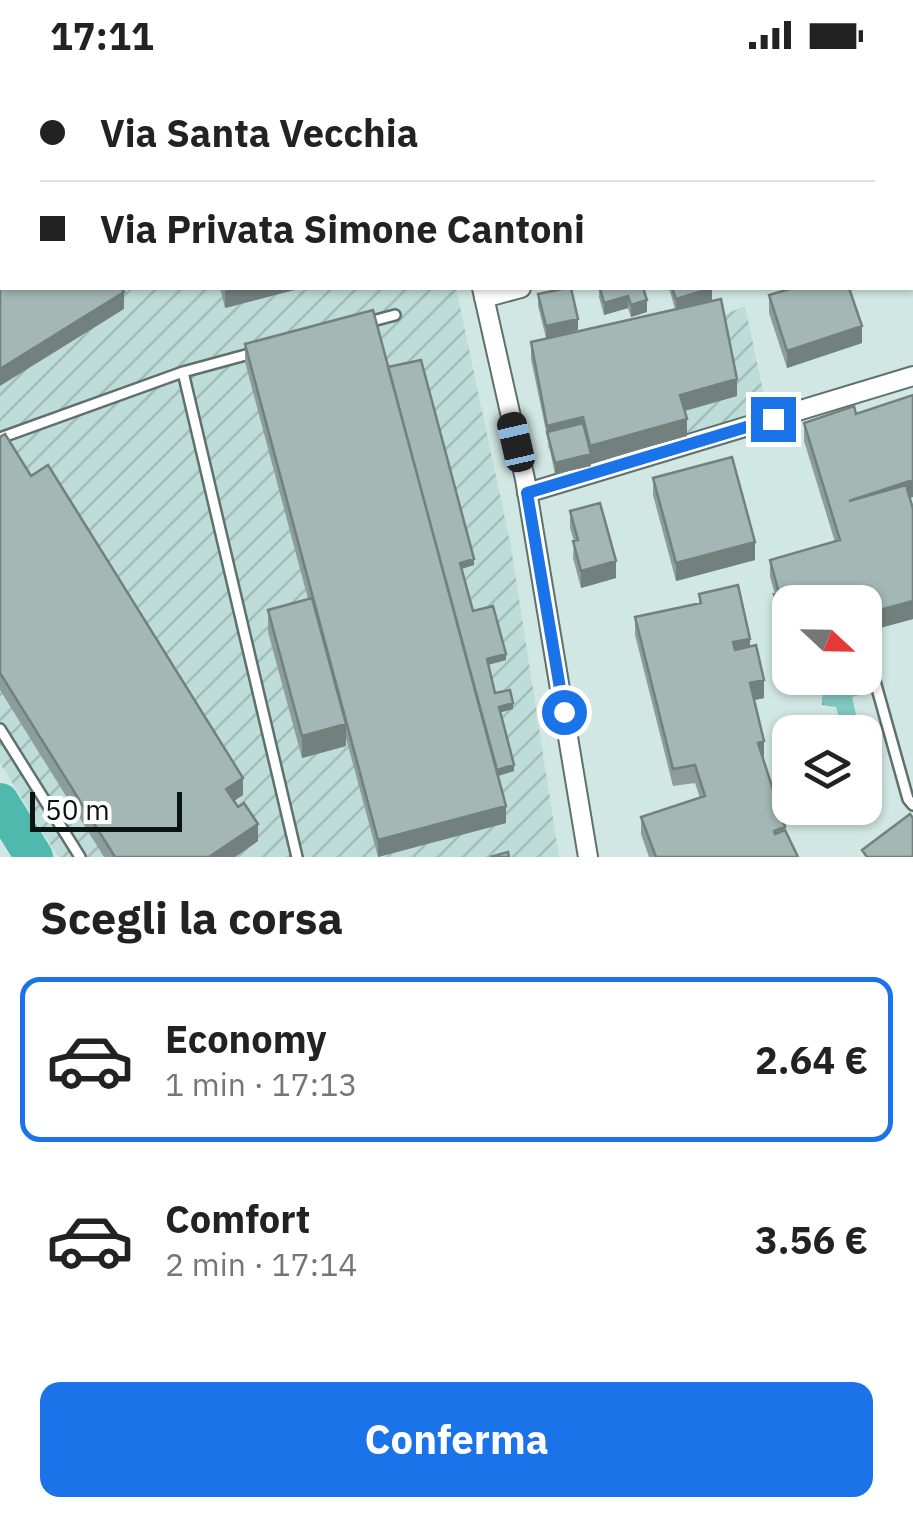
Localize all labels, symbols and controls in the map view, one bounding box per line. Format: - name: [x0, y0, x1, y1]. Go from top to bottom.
- text: 17:11: [50, 11, 154, 60]
- text: Via Santa Vecchia: [100, 108, 418, 157]
- text: Via Privata Simone Cantoni: [100, 204, 585, 253]
- route end: [751, 397, 796, 442]
- car: [495, 409, 537, 475]
- north arrow: [772, 585, 882, 695]
- map controls: [772, 585, 882, 825]
- route start: [542, 690, 587, 735]
- button: layers: [772, 715, 882, 825]
- scale bar: [30, 787, 182, 831]
- text: 50 m: [45, 791, 110, 828]
- text: Scegli la corsa: [40, 888, 343, 946]
- text: Economy: [165, 1014, 327, 1063]
- icon: car: [45, 1015, 135, 1105]
- text: 2.64 €: [755, 1035, 868, 1084]
- text: 1 min · 17:13: [165, 1063, 358, 1105]
- text: Comfort: [165, 1194, 310, 1243]
- icon: car: [45, 1195, 135, 1285]
- text: 3.56 €: [755, 1215, 868, 1264]
- text: 2 min · 17:14: [165, 1243, 358, 1285]
- button: Conferma: [40, 1382, 873, 1497]

